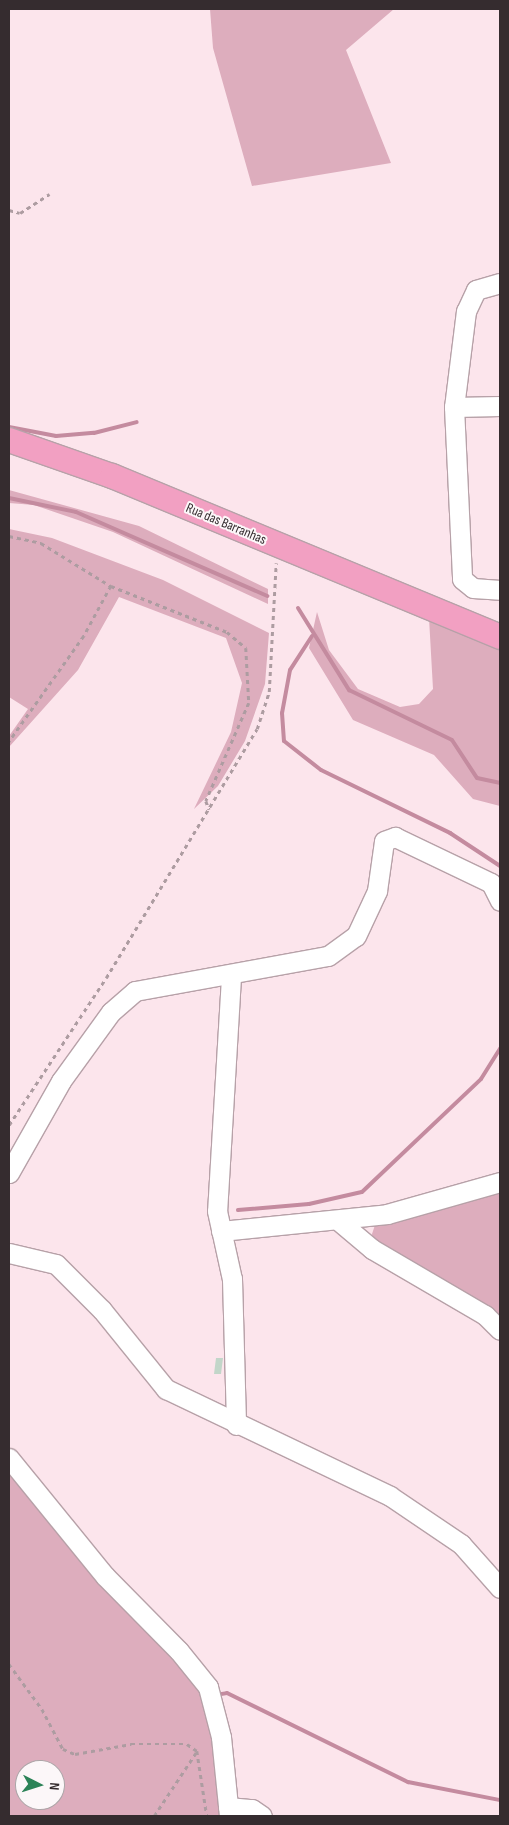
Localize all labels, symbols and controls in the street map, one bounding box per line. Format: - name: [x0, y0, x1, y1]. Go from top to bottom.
- street label: Rua das Barranhas: [183, 500, 269, 548]
- north arrow: [15, 1760, 65, 1810]
- text: N: [46, 1782, 63, 1791]

